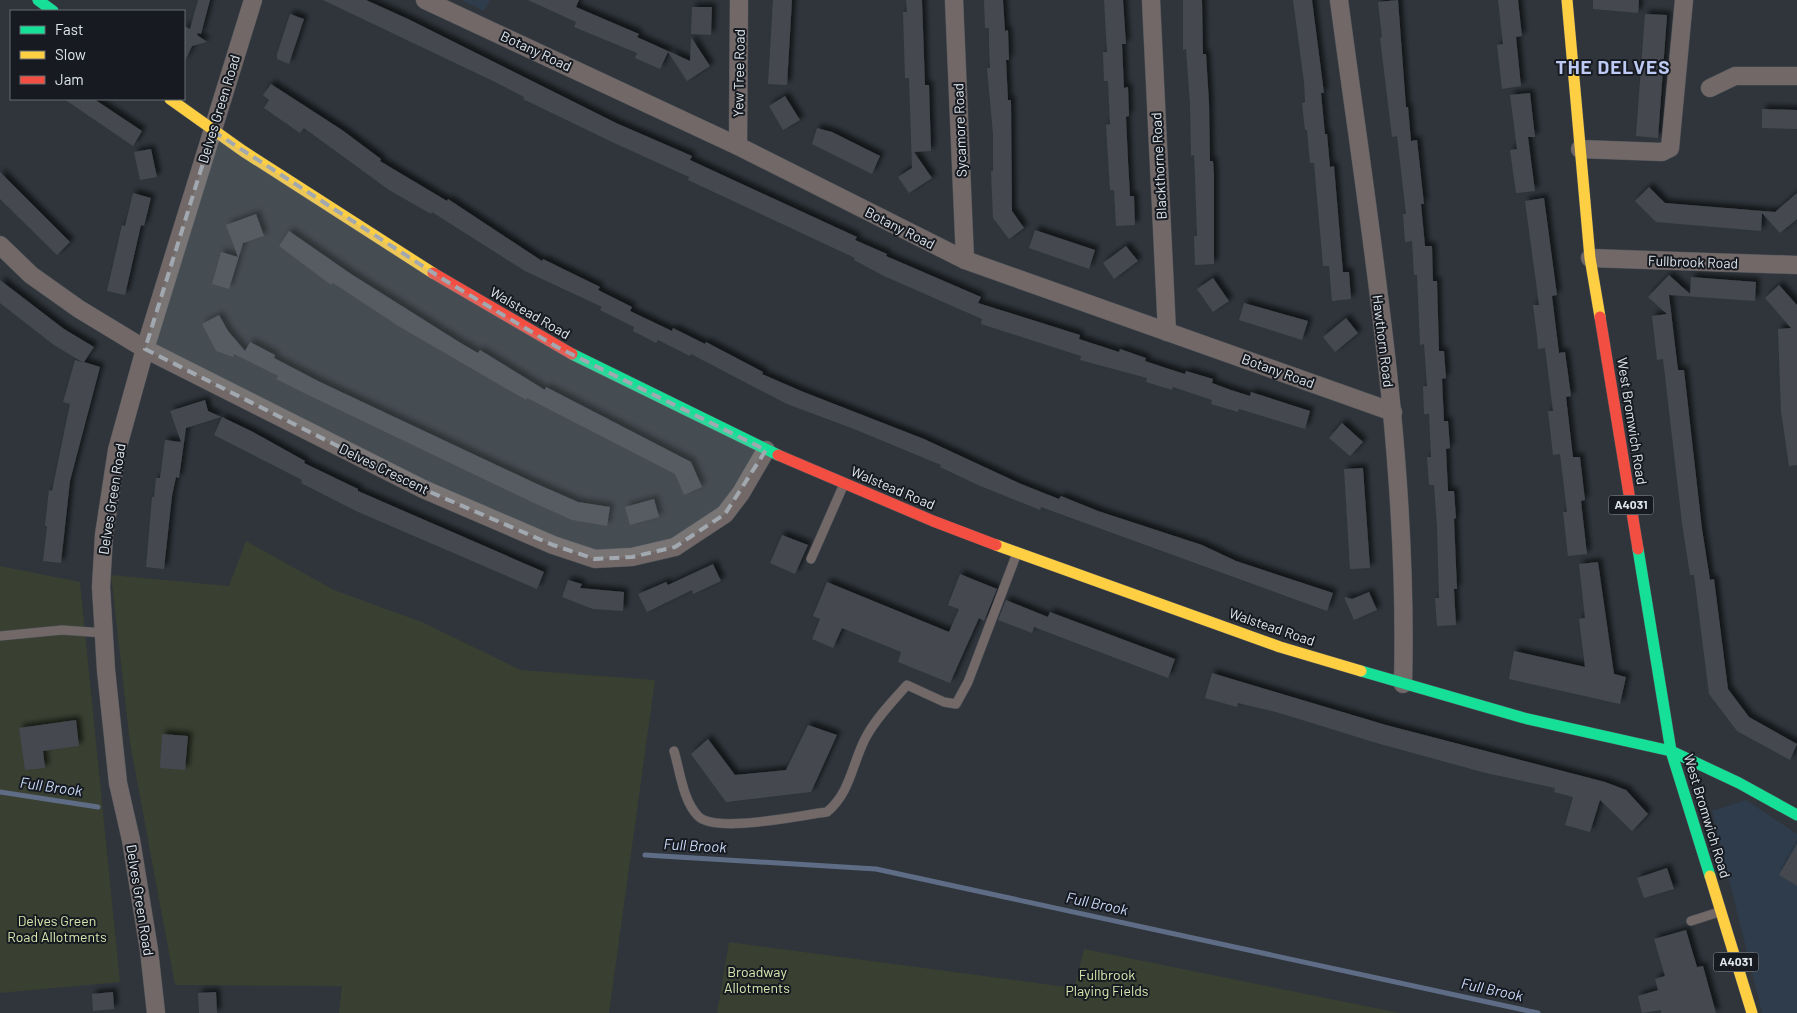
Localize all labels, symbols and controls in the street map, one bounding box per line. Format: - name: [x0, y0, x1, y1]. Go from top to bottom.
- legend: [10, 10, 185, 100]
- text: Fast: [55, 20, 83, 38]
- street label: Botany Road: [498, 27, 574, 74]
- street label: Yew Tree Road: [729, 29, 748, 117]
- text: Slow: [55, 45, 86, 63]
- street label: Delves Green Road: [194, 53, 243, 165]
- district label: THE DELVES: [1556, 55, 1670, 78]
- text: Jam: [55, 70, 84, 88]
- street label: Sycamore Road: [949, 83, 970, 177]
- street label: Blackthorne Road: [1147, 112, 1170, 220]
- street label: Botany Road: [862, 203, 938, 252]
- street label: Fullbrook Road: [1648, 251, 1738, 272]
- street label: Walstead Road: [487, 283, 573, 342]
- street label: Hawthorn Road: [1369, 294, 1398, 388]
- street label: Botany Road: [1239, 350, 1317, 392]
- street label: West Bromwich Road: [1614, 356, 1651, 486]
- street label: Delves Crescent: [337, 440, 432, 498]
- street label: Delves Green Road: [94, 442, 129, 556]
- street label: Walstead Road: [849, 462, 938, 513]
- road number: A4031: [1608, 496, 1654, 514]
- street label: Walstead Road: [1227, 604, 1317, 649]
- street label: West Bromwich Road: [1681, 752, 1734, 880]
- water label: Full Brook: [19, 773, 84, 799]
- water label: Full Brook: [663, 834, 728, 856]
- street label: Delves Green Road: [123, 843, 158, 957]
- water label: Full Brook: [1065, 888, 1131, 919]
- park label: Delves Green Road Allotments: [7, 912, 107, 945]
- road number: A4031: [1714, 952, 1758, 972]
- park label: Broadway Allotments: [724, 963, 790, 996]
- park label: Fullbrook Playing Fields: [1065, 966, 1149, 999]
- water label: Full Brook: [1460, 974, 1526, 1005]

